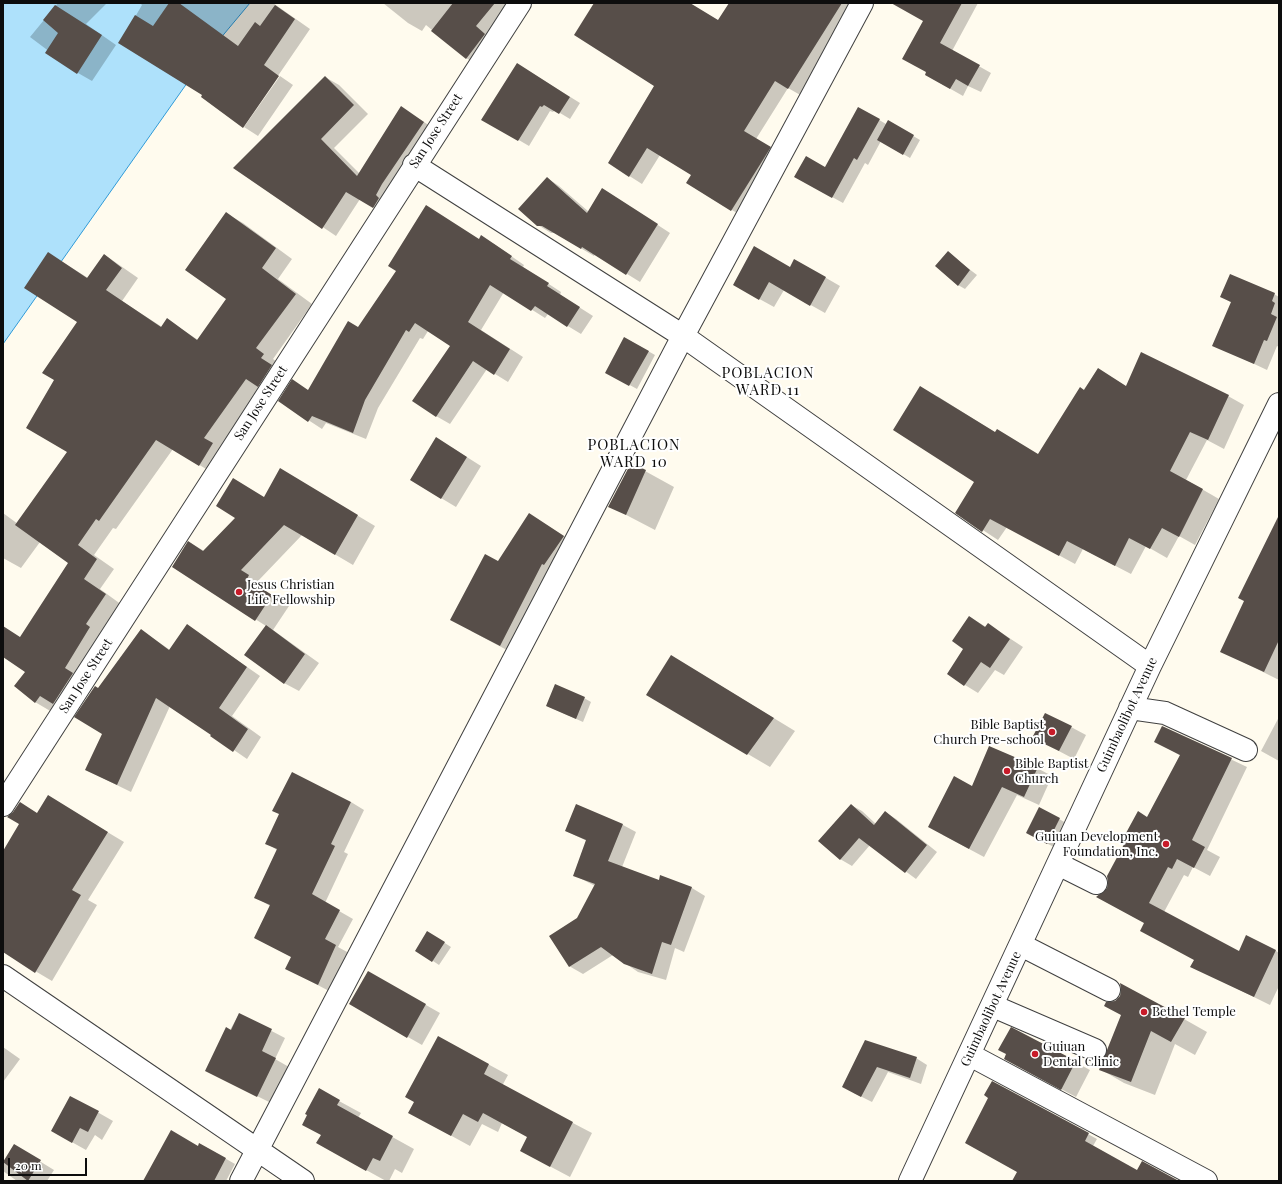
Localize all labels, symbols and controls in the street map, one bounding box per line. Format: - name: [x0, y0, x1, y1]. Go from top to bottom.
- street label: San Jose Street: [406, 91, 466, 171]
- street label: San Jose Street: [231, 363, 291, 443]
- district label: POBLACION WARD 11: [722, 364, 814, 399]
- district label: POBLACION WARD 10: [588, 436, 680, 471]
- place label: Jesus Christian Life Fellowship: [247, 577, 335, 608]
- marker: Jesus Christian Life Fellowship: [234, 587, 244, 597]
- street label: San Jose Street: [56, 636, 116, 716]
- street label: Guimbaolibot Avenue: [1093, 655, 1161, 775]
- place label: Bible Baptist Church Pre-school: [933, 717, 1044, 748]
- marker: Bible Baptist Church Pre-school: [1047, 727, 1057, 737]
- place label: Bible Baptist Church: [1015, 756, 1088, 787]
- marker: Bible Baptist Church: [1002, 766, 1012, 776]
- place label: Guiuan Development Foundation, Inc.: [1035, 829, 1158, 860]
- marker: Guiuan Development Foundation, Inc.: [1161, 839, 1171, 849]
- street label: Guimbaolibot Avenue: [957, 949, 1025, 1069]
- place label: Bethel Temple: [1152, 1004, 1236, 1020]
- marker: Bethel Temple: [1139, 1007, 1149, 1017]
- place label: Guiuan Dental Clinic: [1043, 1039, 1119, 1070]
- marker: Guiuan Dental Clinic: [1030, 1049, 1040, 1059]
- scale bar: [10, 1150, 89, 1176]
- text: 20 m: [15, 1157, 42, 1173]

